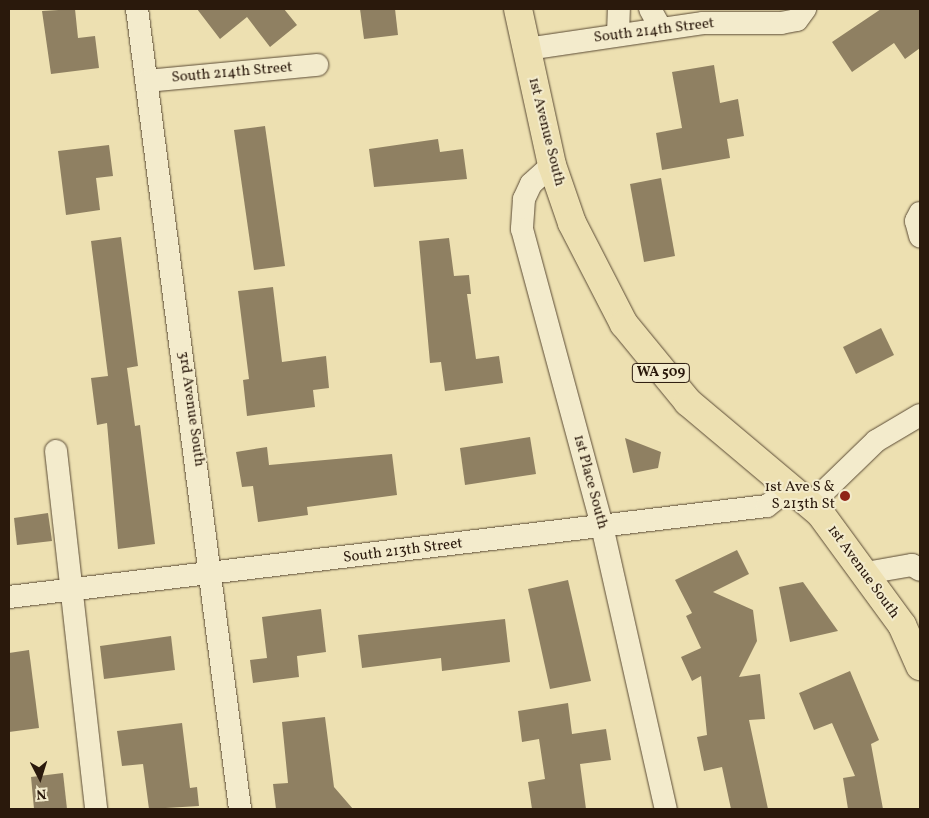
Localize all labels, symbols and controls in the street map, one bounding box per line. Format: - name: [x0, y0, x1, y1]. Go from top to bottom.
- street label: South 214th Street: [593, 15, 715, 47]
- street label: South 214th Street: [171, 59, 293, 87]
- street label: 1st Avenue South: [524, 76, 568, 188]
- street label: 3rd Avenue South: [174, 350, 208, 468]
- road number: WA 509: [631, 362, 691, 384]
- street label: 1st Place South: [569, 433, 611, 531]
- place label: 1st Ave S & S 213th St: [765, 478, 835, 513]
- marker: 1st Ave S & S 213th St: [839, 490, 851, 502]
- street label: 1st Avenue South: [823, 522, 903, 622]
- street label: South 213th Street: [342, 535, 464, 567]
- north arrow: [15, 753, 65, 803]
- text: N: [35, 784, 47, 803]

